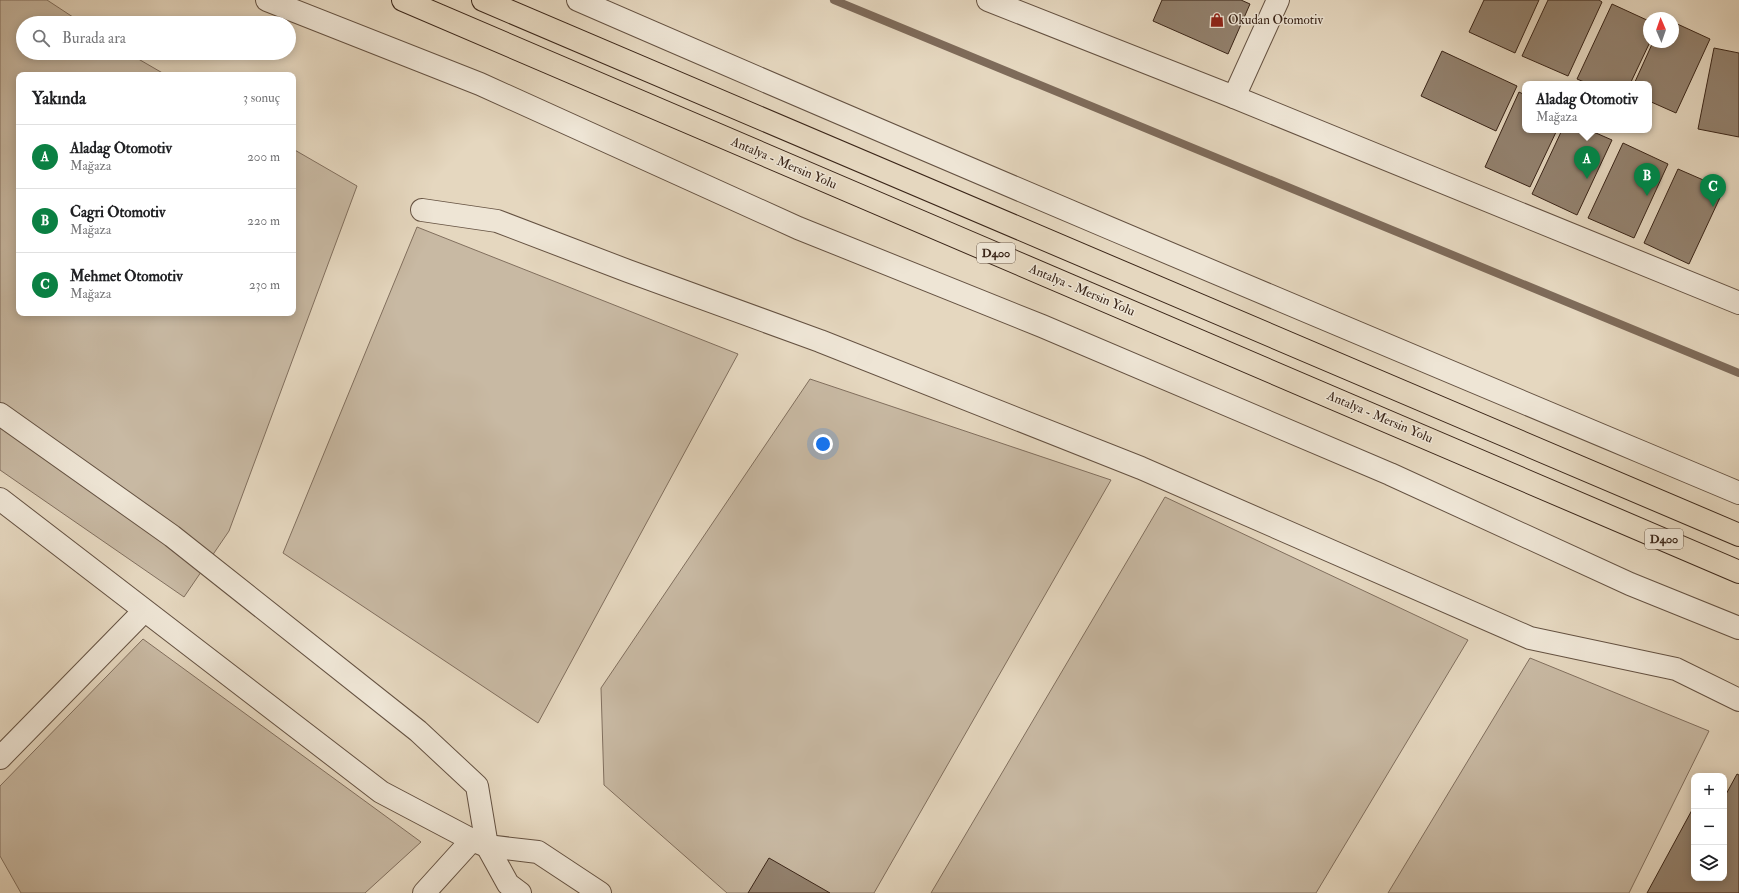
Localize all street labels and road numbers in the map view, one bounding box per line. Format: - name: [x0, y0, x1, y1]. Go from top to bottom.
- street label: Antalya - Mersin Yolu: [727, 133, 840, 194]
- road number: D400: [977, 243, 1015, 263]
- street label: Antalya - Mersin Yolu: [1025, 260, 1138, 321]
- street label: Antalya - Mersin Yolu: [1323, 387, 1436, 448]
- road number: D400: [1645, 529, 1683, 549]

